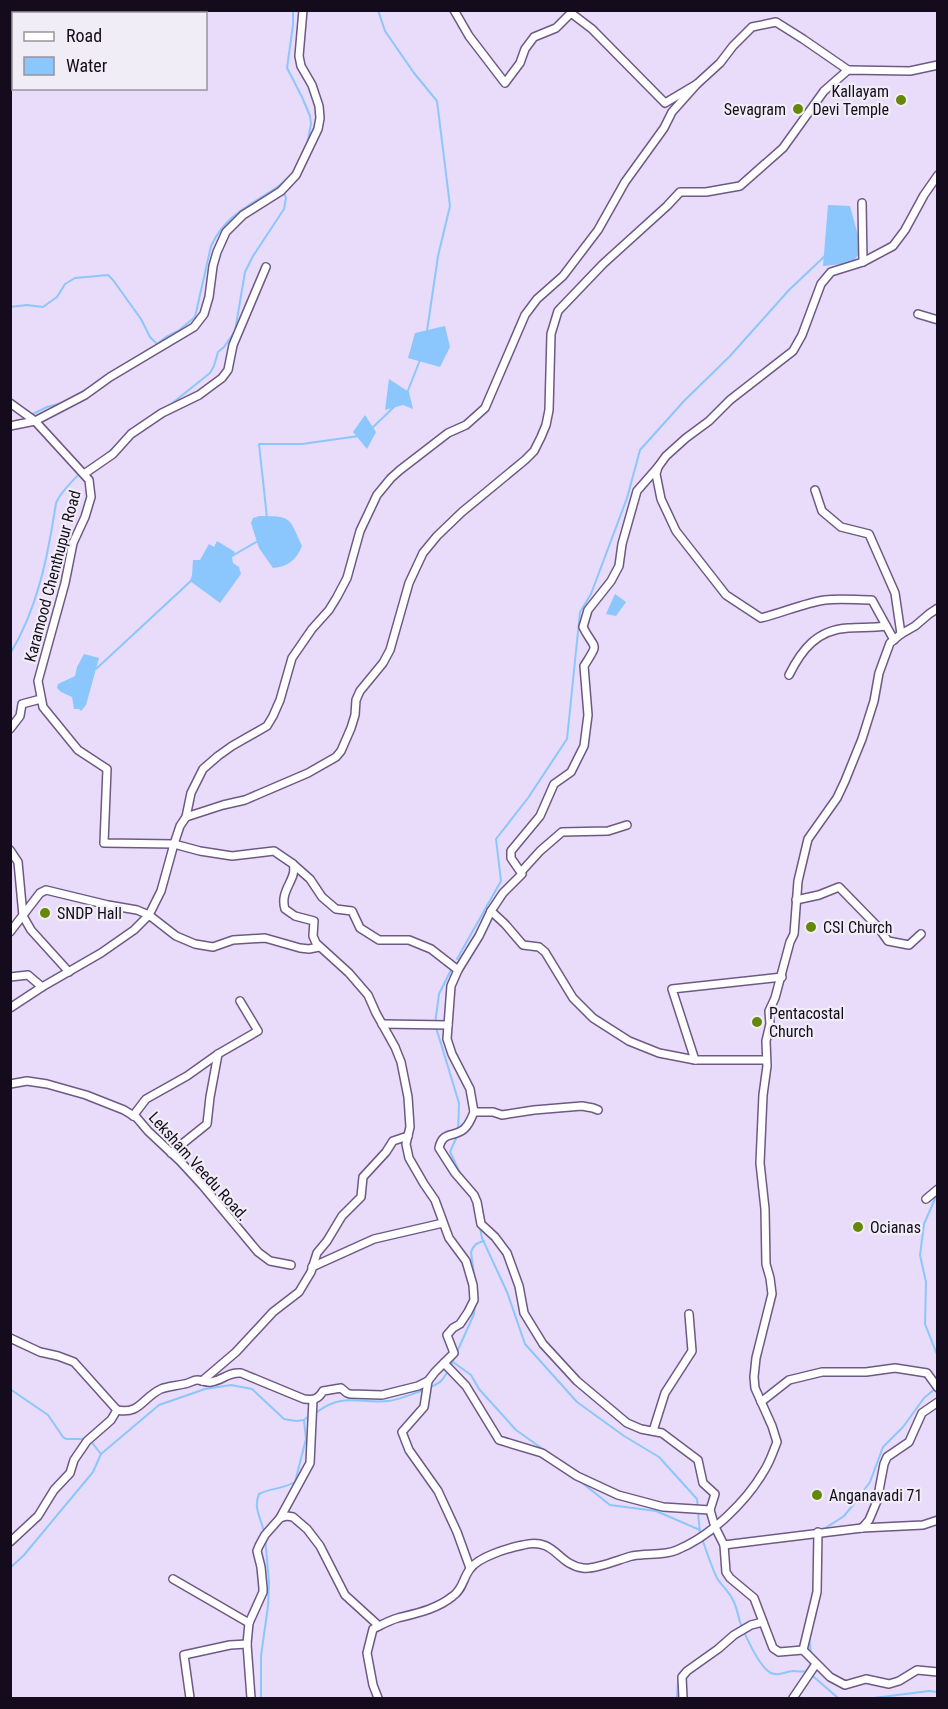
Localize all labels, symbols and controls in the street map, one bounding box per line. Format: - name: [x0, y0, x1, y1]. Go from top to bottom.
- legend: [12, 12, 207, 90]
- text: Road: [66, 25, 102, 46]
- text: Water: [66, 55, 108, 76]
- place label: Kallayam Devi Temple: [812, 82, 889, 119]
- marker: Kallayam Devi Temple: [894, 93, 908, 107]
- place label: Sevagram: [724, 100, 786, 119]
- marker: Sevagram: [791, 102, 805, 116]
- street label: Karamood Chenthupur Road: [20, 488, 85, 664]
- place label: SNDP Hall: [57, 904, 122, 923]
- marker: SNDP Hall: [38, 906, 52, 920]
- place label: CSI Church: [823, 918, 892, 937]
- marker: CSI Church: [804, 920, 818, 934]
- place label: Pentacostal Church: [769, 1004, 844, 1041]
- marker: Pentacostal Church: [750, 1015, 764, 1029]
- street label: Leksham Veedu Road.: [145, 1108, 253, 1225]
- place label: Ocianas: [870, 1218, 921, 1237]
- marker: Ocianas: [851, 1220, 865, 1234]
- place label: Anganavadi 71: [829, 1486, 922, 1505]
- marker: Anganavadi 71: [810, 1488, 824, 1502]

